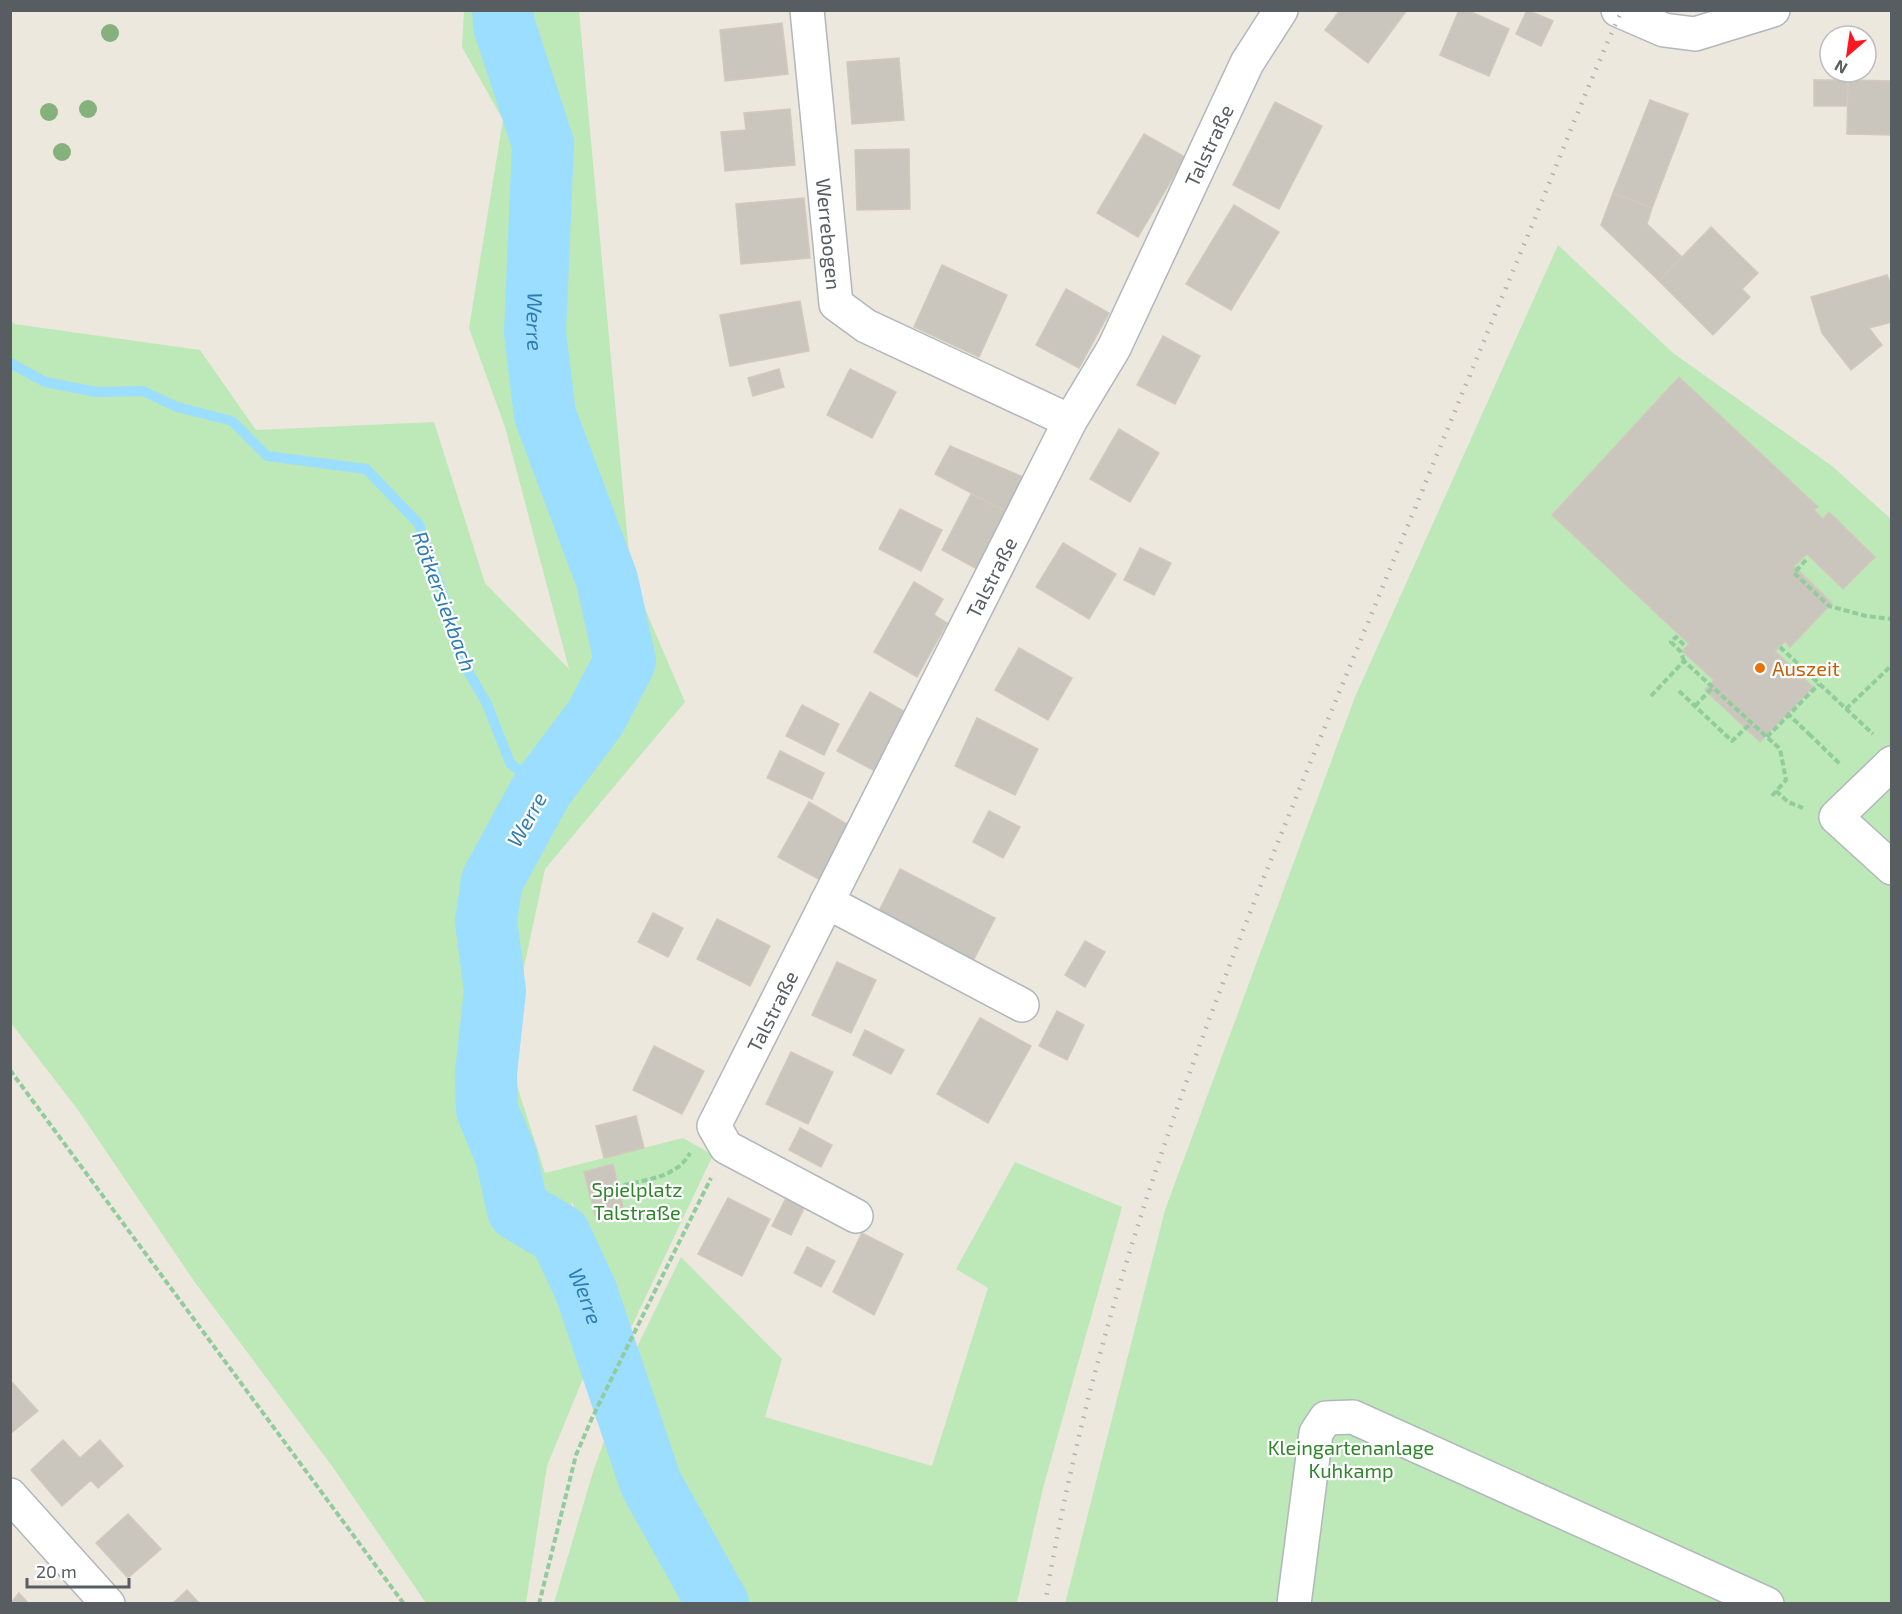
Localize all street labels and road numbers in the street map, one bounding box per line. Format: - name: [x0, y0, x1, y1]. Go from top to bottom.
- street label: Talstraße: [1179, 101, 1238, 190]
- street label: Werrebogen: [812, 177, 847, 291]
- street label: Talstraße: [961, 533, 1022, 622]
- street label: Talstraße: [741, 967, 802, 1056]

